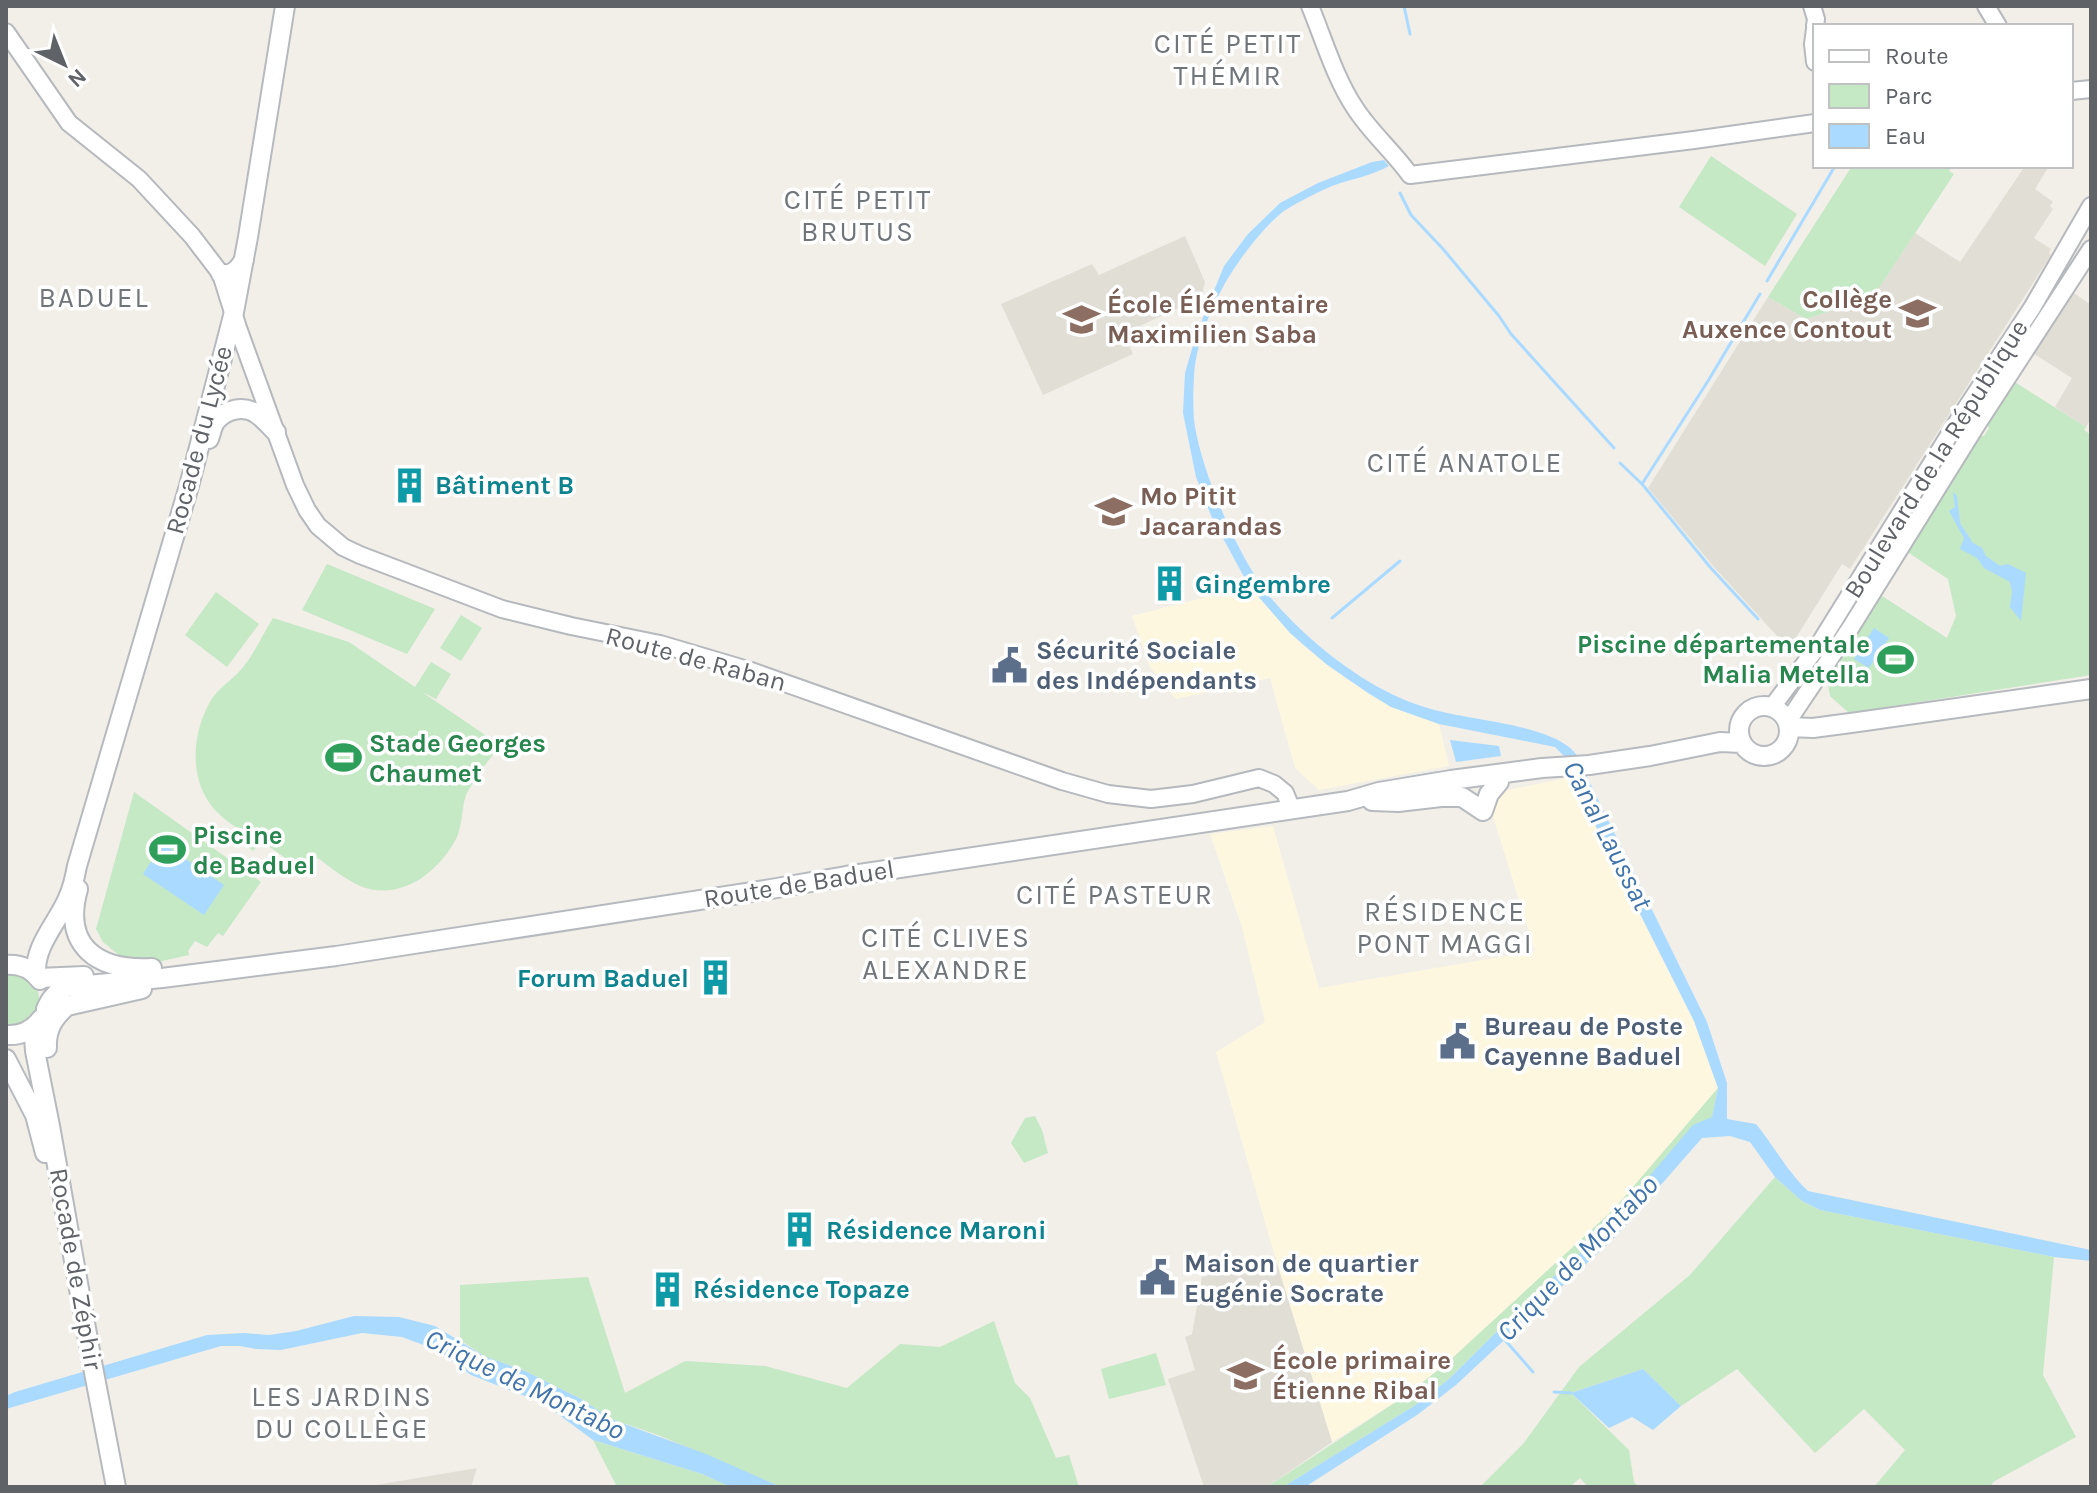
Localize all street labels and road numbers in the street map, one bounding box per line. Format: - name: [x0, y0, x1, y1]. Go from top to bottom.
- street label: Boulevard de la République: [1837, 314, 2035, 604]
- street label: Rocade du Lycée: [159, 342, 239, 538]
- street label: Route de Raban: [602, 620, 790, 698]
- street label: Route de Baduel: [702, 854, 896, 914]
- street label: Rocade de Zéphir: [43, 1166, 109, 1373]

